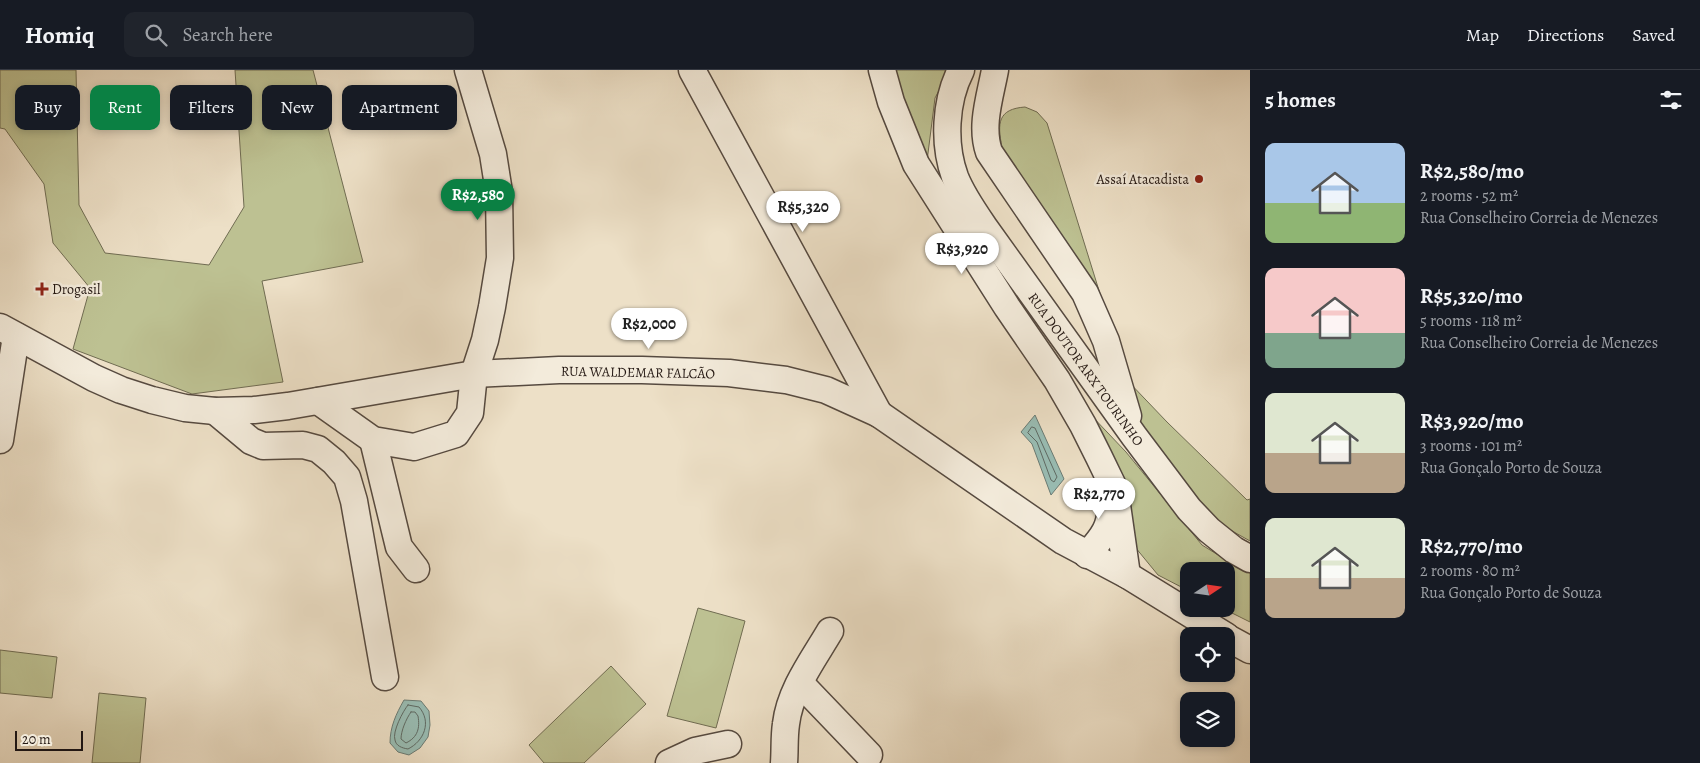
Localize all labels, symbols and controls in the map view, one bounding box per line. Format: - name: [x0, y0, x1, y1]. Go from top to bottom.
- search box: [124, 12, 474, 57]
- text: Homiq: [25, 19, 94, 51]
- icon: search: [142, 21, 170, 49]
- text: Search here: [182, 22, 273, 48]
- text: Map: [1466, 23, 1499, 47]
- text: Directions: [1527, 23, 1604, 47]
- text: Saved: [1632, 23, 1675, 47]
- chip: Buy: [15, 85, 80, 130]
- chip: Rent: [90, 85, 160, 130]
- chip: Filters: [170, 85, 252, 130]
- chip: New: [262, 85, 332, 130]
- chip: Apartment: [342, 85, 457, 130]
- text: 5 homes: [1265, 86, 1336, 114]
- icon: filters: [1657, 86, 1685, 114]
- text: R$2,580/mo: [1420, 157, 1524, 185]
- icon: home: [1305, 163, 1365, 223]
- place label: Assaí Atacadista: [1095, 170, 1189, 189]
- marker: Assaí Atacadista: [1193, 173, 1205, 185]
- pin: R$2,580: [432, 178, 524, 221]
- text: R$2,580: [452, 184, 504, 206]
- text: 2 rooms · 52 m²: [1420, 185, 1518, 207]
- pin: R$5,320: [757, 190, 849, 233]
- text: R$5,320: [777, 196, 829, 218]
- text: Rua Conselheiro Correia de Menezes: [1420, 207, 1658, 229]
- pin: R$3,920: [916, 232, 1008, 275]
- text: R$3,920: [936, 238, 988, 260]
- place label: Drogasil: [52, 280, 101, 299]
- text: R$5,320/mo: [1420, 282, 1523, 310]
- marker: Drogasil: [36, 283, 48, 295]
- icon: home: [1305, 288, 1365, 348]
- street label: RUA DOUTOR ARX TOURINHO: [1023, 289, 1148, 450]
- pin: R$2,000: [603, 308, 695, 350]
- text: 5 rooms · 118 m²: [1420, 310, 1522, 332]
- text: R$2,000: [622, 313, 676, 335]
- text: Rua Conselheiro Correia de Menezes: [1420, 332, 1658, 354]
- street label: RUA WALDEMAR FALCÃO: [561, 362, 716, 383]
- text: R$3,920/mo: [1420, 407, 1524, 435]
- icon: home: [1305, 413, 1365, 473]
- text: 3 rooms · 101 m²: [1420, 435, 1522, 457]
- text: Rua Gonçalo Porto de Souza: [1420, 457, 1602, 479]
- pin: R$2,770: [1053, 478, 1145, 520]
- text: R$2,770: [1073, 483, 1125, 505]
- text: R$2,770/mo: [1420, 532, 1523, 560]
- icon: home: [1305, 538, 1365, 598]
- text: 2 rooms · 80 m²: [1420, 560, 1520, 582]
- north arrow: [1180, 562, 1235, 618]
- map controls: [1180, 562, 1235, 747]
- text: Rua Gonçalo Porto de Souza: [1420, 582, 1602, 604]
- button: locate: [1180, 627, 1235, 682]
- button: layers: [1180, 692, 1235, 747]
- scale bar: [15, 728, 82, 751]
- text: 20 m: [22, 730, 51, 749]

